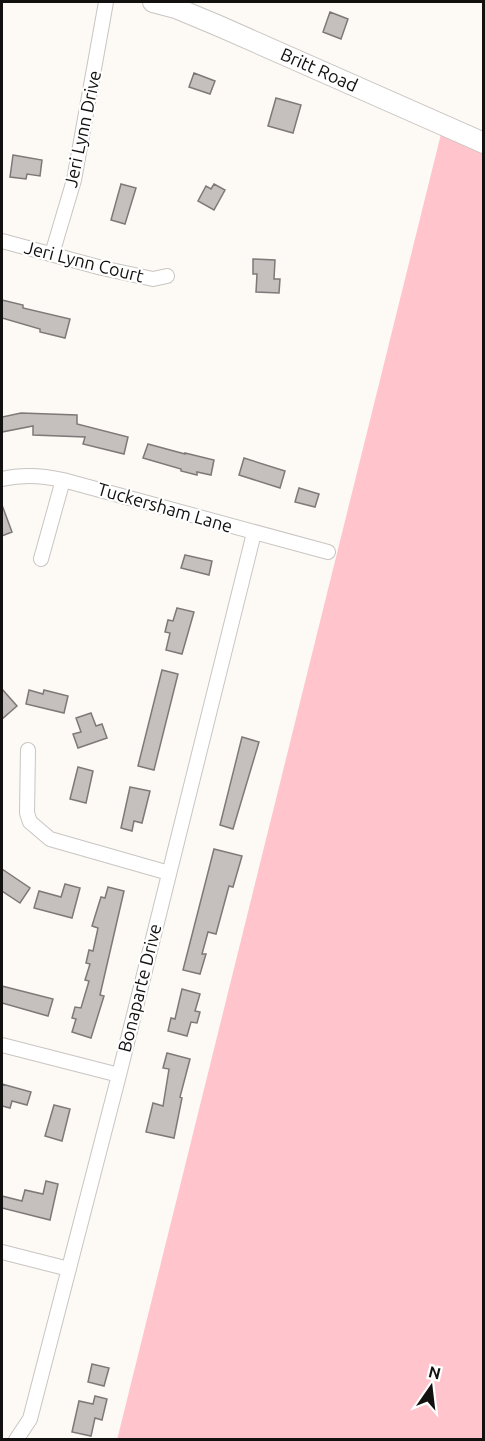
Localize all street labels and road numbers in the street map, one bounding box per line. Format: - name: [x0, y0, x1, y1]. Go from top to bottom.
- street label: Britt Road: [278, 43, 361, 95]
- street label: Jeri Lynn Drive: [60, 69, 104, 189]
- street label: Jeri Lynn Court: [23, 237, 146, 286]
- street label: Tuckersham Lane: [96, 478, 235, 536]
- street label: Bonaparte Drive: [113, 921, 165, 1054]

